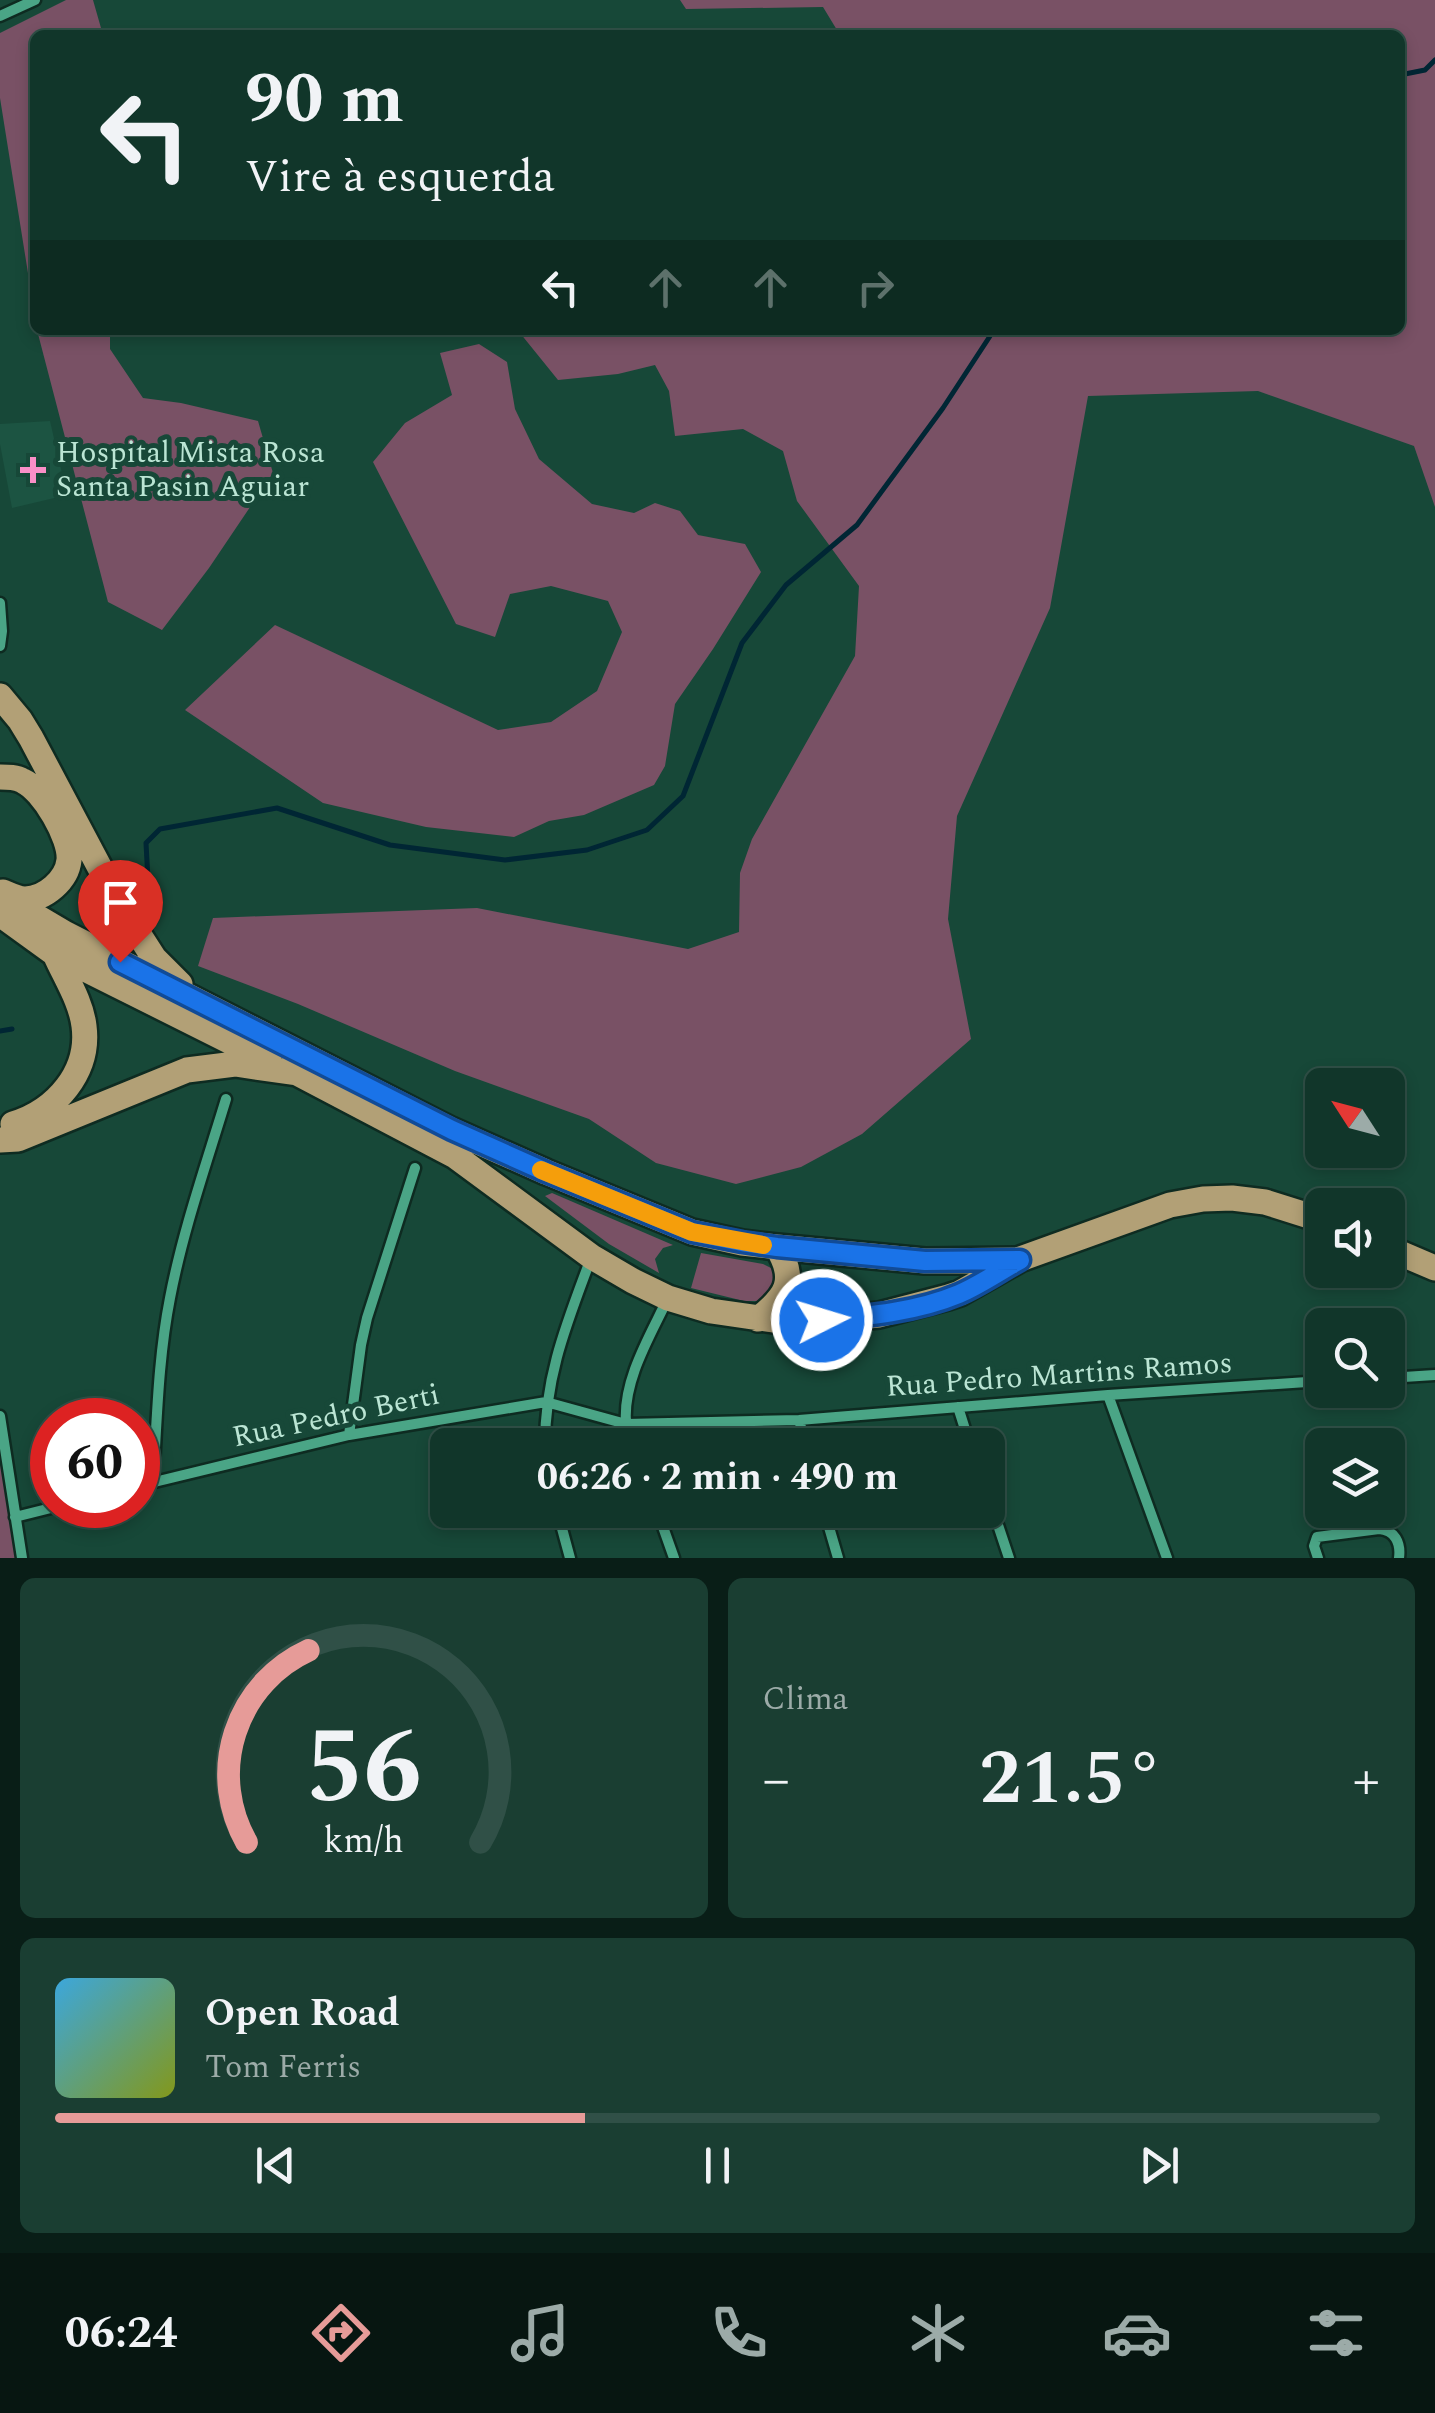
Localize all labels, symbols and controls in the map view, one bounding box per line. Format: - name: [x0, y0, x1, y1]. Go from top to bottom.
- text: 90 m: [245, 47, 404, 153]
- icon: left: [80, 70, 210, 200]
- text: Vire à esquerda: [245, 143, 555, 212]
- icon: left: [533, 260, 588, 315]
- icon: ahead: [638, 260, 693, 315]
- icon: ahead: [743, 260, 798, 315]
- icon: right: [848, 260, 903, 315]
- place label: Hospital Mista Rosa Santa Pasin Aguiar: [56, 430, 325, 510]
- marker: Hospital Mista Rosa Santa Pasin Aguiar: [20, 457, 46, 483]
- pin: [78, 860, 163, 963]
- icon: arrive: [93, 875, 148, 930]
- north arrow: [1305, 1068, 1405, 1168]
- map controls: [1305, 1068, 1405, 1528]
- button: sound: [1305, 1188, 1405, 1288]
- position arrow: [770, 1268, 874, 1372]
- button: search: [1305, 1308, 1405, 1408]
- street label: Rua Pedro Martins Ramos: [884, 1340, 1234, 1410]
- street label: Rua Pedro Berti: [228, 1372, 444, 1460]
- speed limit sign: 60: [30, 1398, 160, 1528]
- button: layers: [1305, 1428, 1405, 1528]
- text: 06:26 · 2 min · 490 m: [537, 1449, 898, 1507]
- text: Clima: [763, 1675, 848, 1724]
- text: 56: [305, 1690, 422, 1848]
- text: 21.5°: [979, 1723, 1163, 1837]
- text: −: [763, 1739, 790, 1822]
- text: +: [1352, 1739, 1380, 1822]
- text: km/h: [324, 1814, 404, 1869]
- text: Open Road: [205, 1985, 400, 2043]
- text: Tom Ferris: [205, 2043, 361, 2092]
- icon: previous: [248, 2138, 303, 2193]
- icon: pause: [690, 2138, 745, 2193]
- icon: next: [1132, 2138, 1187, 2193]
- icon: directions: [306, 2298, 376, 2368]
- icon: music: [505, 2298, 575, 2368]
- icon: phone: [704, 2298, 774, 2368]
- icon: climate: [903, 2298, 973, 2368]
- icon: car: [1102, 2298, 1172, 2368]
- icon: filters: [1301, 2298, 1371, 2368]
- text: 06:24: [64, 2299, 177, 2368]

